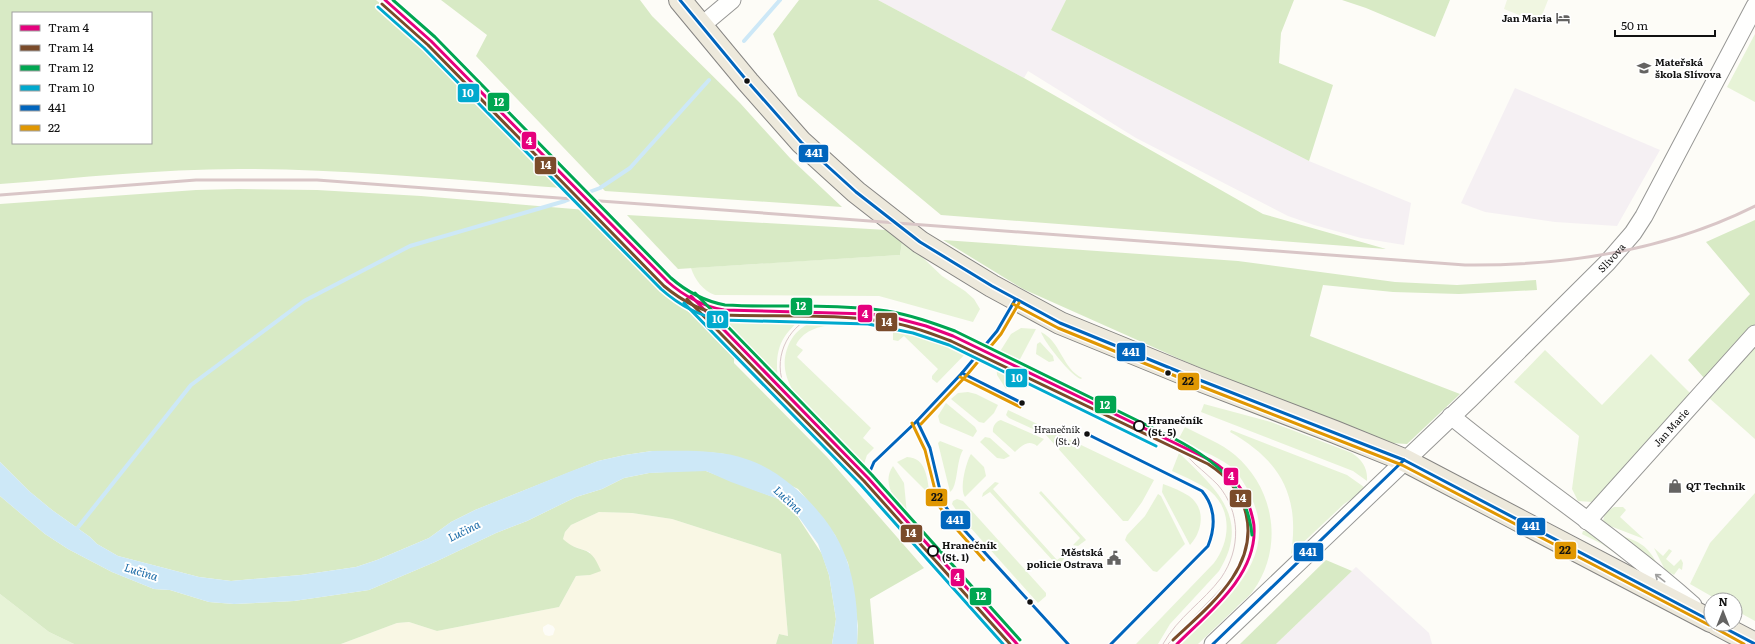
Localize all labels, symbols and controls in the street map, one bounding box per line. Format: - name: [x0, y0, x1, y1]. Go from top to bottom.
- place label: Jan Maria: [1502, 10, 1552, 25]
- hotel icon: Jan Maria: [1555, 10, 1571, 26]
- legend: [12, 12, 152, 144]
- scale bar: [1615, 12, 1715, 38]
- text: 50 m: [1621, 16, 1648, 34]
- text: Tram 4: [48, 18, 90, 36]
- text: Tram 14: [48, 38, 94, 56]
- place label: Mateřská škola Slívova: [1655, 54, 1721, 81]
- text: Tram 12: [48, 58, 94, 76]
- school or university icon: Mateřská škola Slívova: [1636, 60, 1652, 76]
- unlabelled marker: [742, 76, 752, 86]
- text: Tram 10: [48, 78, 95, 96]
- line badge: 10: [457, 83, 480, 103]
- text: 10: [462, 84, 474, 100]
- line badge: 12: [487, 92, 510, 112]
- text: 12: [494, 93, 504, 109]
- text: 441: [48, 98, 66, 116]
- text: 22: [48, 118, 60, 136]
- line badge: 4: [521, 131, 537, 150]
- text: 4: [526, 132, 533, 148]
- line badge: 441: [798, 144, 829, 163]
- text: 441: [805, 144, 823, 160]
- line badge: 14: [534, 156, 557, 175]
- text: 14: [541, 156, 552, 172]
- street label: Slívova: [1594, 239, 1629, 275]
- line badge: 12: [790, 297, 813, 316]
- text: 12: [796, 297, 806, 313]
- line badge: 4: [857, 304, 873, 323]
- text: 4: [862, 305, 869, 321]
- line badge: 10: [706, 310, 729, 329]
- text: 10: [712, 310, 724, 326]
- line badge: 14: [875, 312, 898, 332]
- text: 14: [882, 313, 893, 329]
- line badge: 441: [1116, 342, 1146, 362]
- text: 441: [1122, 343, 1140, 359]
- line badge: 10: [1005, 368, 1028, 388]
- unlabelled marker: [1163, 368, 1173, 378]
- text: 10: [1011, 369, 1023, 385]
- line badge: 22: [1177, 372, 1200, 391]
- text: 22: [1182, 372, 1194, 388]
- line badge: 12: [1094, 395, 1117, 414]
- text: 12: [1100, 396, 1110, 412]
- unlabelled marker: [1017, 398, 1027, 408]
- street label: Jan Marie: [1649, 404, 1692, 450]
- place label: Hranečník (St. 5): [1148, 412, 1203, 439]
- marker: Hranečník (St. 5): [1133, 420, 1145, 432]
- place label: Hranečník (St. 4): [1034, 422, 1081, 448]
- marker: Hranečník (St. 4): [1082, 429, 1092, 439]
- line badge: 4: [1223, 467, 1239, 486]
- text: 4: [1228, 467, 1235, 483]
- shop icon: QT Technik: [1667, 478, 1683, 494]
- place label: QT Technik: [1686, 478, 1746, 493]
- water label: Lučina: [771, 482, 807, 517]
- line badge: 22: [925, 488, 948, 507]
- text: 22: [931, 488, 943, 504]
- line badge: 14: [1229, 489, 1252, 508]
- text: 14: [1236, 489, 1247, 505]
- line badge: 441: [940, 510, 971, 530]
- text: 441: [946, 511, 964, 527]
- water label: Lučina: [445, 515, 483, 545]
- line badge: 441: [1516, 517, 1546, 536]
- text: 441: [1522, 517, 1540, 533]
- line badge: 14: [900, 524, 923, 543]
- text: 14: [906, 524, 917, 540]
- place label: Hranečník (St. 1): [942, 537, 997, 564]
- line badge: 22: [1554, 541, 1577, 560]
- text: 22: [1559, 541, 1571, 557]
- line badge: 441: [1293, 542, 1324, 562]
- text: 441: [1299, 543, 1317, 559]
- place label: Městská policie Ostrava: [1027, 544, 1103, 571]
- marker: Hranečník (St. 1): [927, 545, 939, 557]
- public building icon: Městská policie Ostrava: [1106, 550, 1122, 566]
- water label: Lučina: [123, 558, 161, 584]
- line badge: 4: [950, 568, 965, 587]
- text: 4: [954, 568, 961, 584]
- one-way arrow: [1654, 573, 1665, 582]
- line badge: 12: [969, 587, 992, 606]
- text: 12: [976, 587, 986, 603]
- north arrow: [1703, 592, 1743, 632]
- text: N: [1718, 593, 1728, 609]
- unlabelled marker: [1025, 597, 1035, 607]

